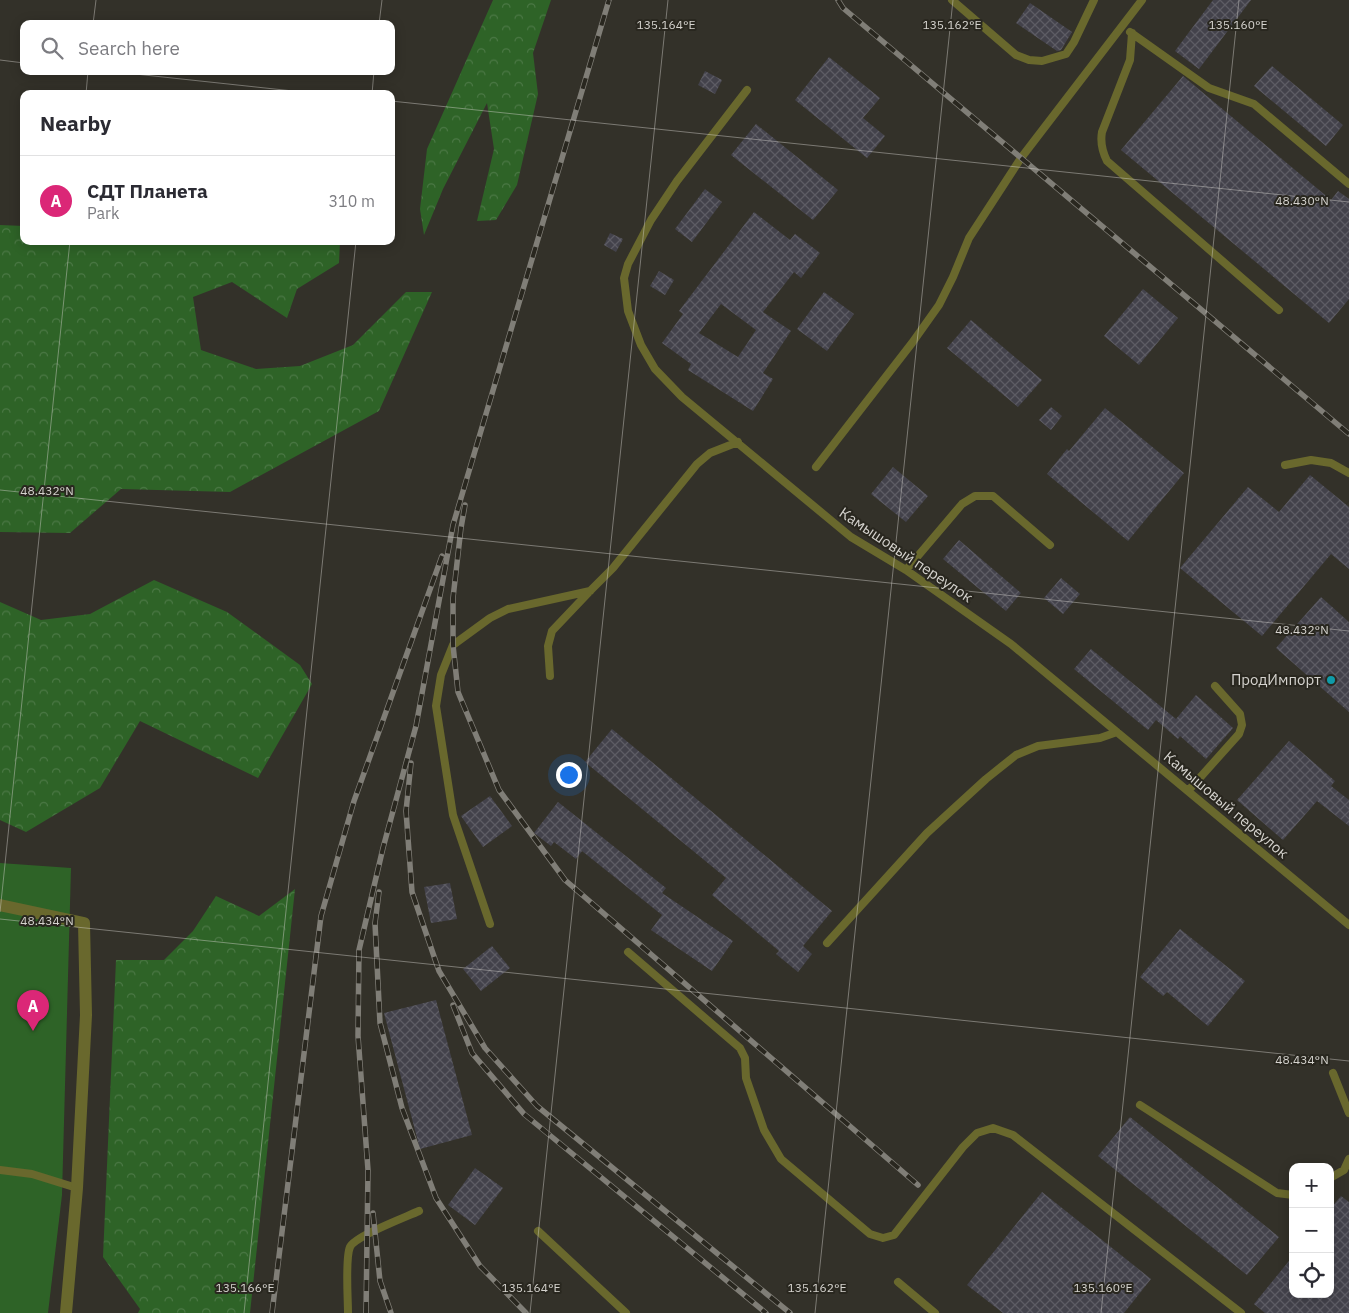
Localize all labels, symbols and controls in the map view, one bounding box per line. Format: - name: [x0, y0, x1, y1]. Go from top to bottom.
- text: 135.164°E: [636, 17, 696, 32]
- text: 135.162°E: [922, 17, 982, 32]
- text: 135.160°E: [1208, 17, 1268, 32]
- search box: [20, 20, 395, 75]
- icon: search: [38, 34, 66, 62]
- text: Search here: [78, 36, 180, 60]
- text: Nearby: [40, 109, 111, 137]
- text: СДТ Планета: [87, 179, 208, 203]
- text: A: [51, 191, 61, 211]
- text: 310 m: [328, 191, 375, 211]
- text: 48.430°N: [1275, 193, 1329, 208]
- text: Park: [87, 203, 119, 223]
- text: 48.432°N: [20, 483, 74, 498]
- street label: Камышовый переулок: [836, 503, 977, 606]
- text: 48.432°N: [1275, 622, 1329, 637]
- place label: ПродИмпорт: [1231, 670, 1321, 689]
- marker: ПродИмпорт: [1325, 674, 1337, 686]
- street label: Камышовый переулок: [1160, 747, 1293, 862]
- your location: [556, 762, 582, 788]
- text: 48.434°N: [20, 913, 74, 928]
- pin: A: [17, 990, 49, 1031]
- text: 48.434°N: [1275, 1052, 1329, 1067]
- map controls: [1289, 1163, 1334, 1298]
- button: +: [1289, 1163, 1334, 1208]
- button: −: [1289, 1208, 1334, 1253]
- button: locate: [1289, 1253, 1334, 1298]
- text: 135.166°E: [215, 1280, 275, 1295]
- text: 135.164°E: [501, 1280, 561, 1295]
- text: 135.162°E: [787, 1280, 847, 1295]
- text: 135.160°E: [1073, 1280, 1133, 1295]

